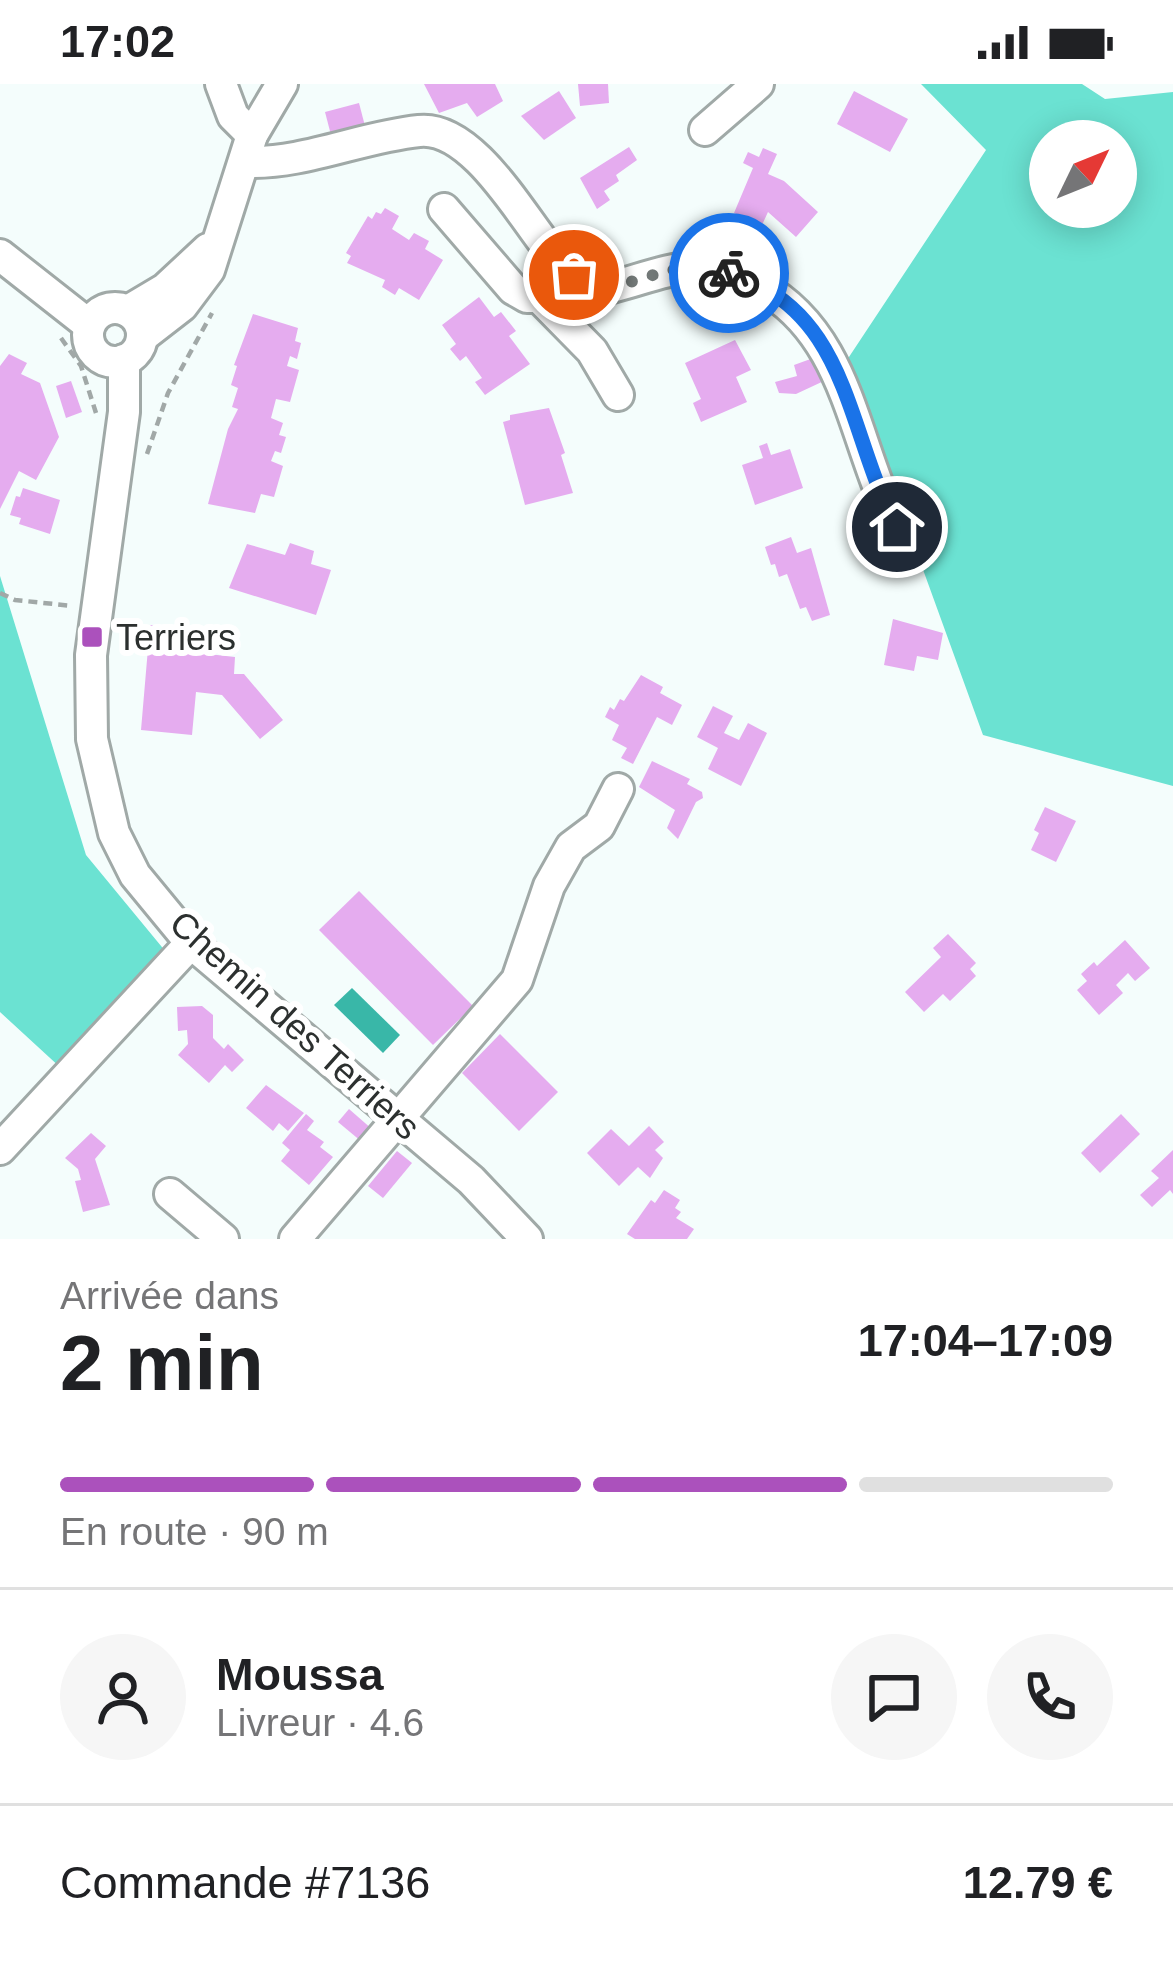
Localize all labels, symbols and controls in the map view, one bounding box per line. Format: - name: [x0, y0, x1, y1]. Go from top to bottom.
- text: 17:02: [60, 16, 175, 67]
- north arrow: [1029, 120, 1137, 228]
- map controls: [1029, 120, 1137, 228]
- courier: [669, 213, 789, 333]
- pin: [523, 224, 625, 326]
- icon: bike: [696, 240, 762, 306]
- icon: bag: [541, 242, 607, 308]
- pin: [846, 476, 948, 578]
- icon: home: [864, 494, 930, 560]
- place label: Terriers: [116, 617, 236, 658]
- marker: Terriers: [79, 624, 105, 650]
- street label: Chemin des Terriers: [162, 902, 428, 1148]
- text: Arrivée dans: [60, 1274, 279, 1317]
- text: 17:04–17:09: [858, 1315, 1113, 1366]
- text: 2 min: [60, 1319, 264, 1407]
- text: En route · 90 m: [60, 1510, 329, 1553]
- button: person: [60, 1634, 186, 1760]
- button: chat: [831, 1634, 957, 1760]
- button: phone: [987, 1634, 1113, 1760]
- text: Moussa: [216, 1649, 384, 1700]
- text: Livreur · 4.6: [216, 1701, 424, 1744]
- text: Commande #7136: [60, 1857, 430, 1908]
- text: 12.79 €: [963, 1857, 1113, 1908]

